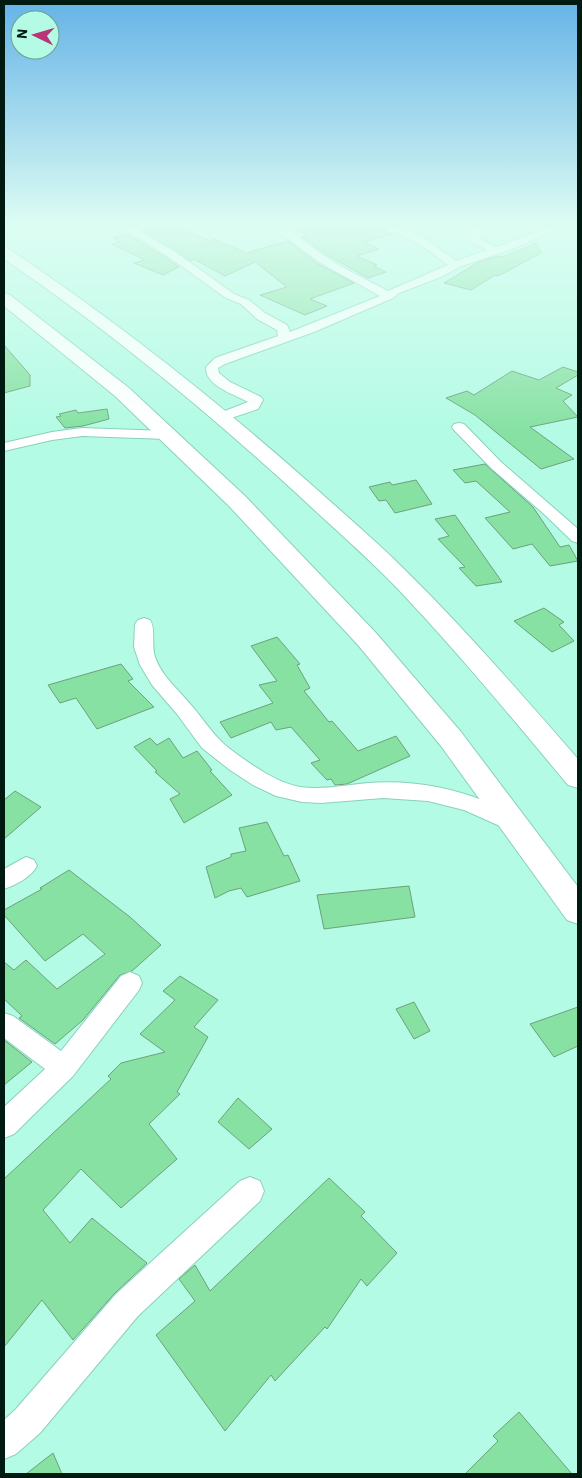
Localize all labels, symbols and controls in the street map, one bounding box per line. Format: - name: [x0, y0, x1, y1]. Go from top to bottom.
- north arrow: [10, 10, 60, 60]
- text: N: [13, 28, 31, 40]

